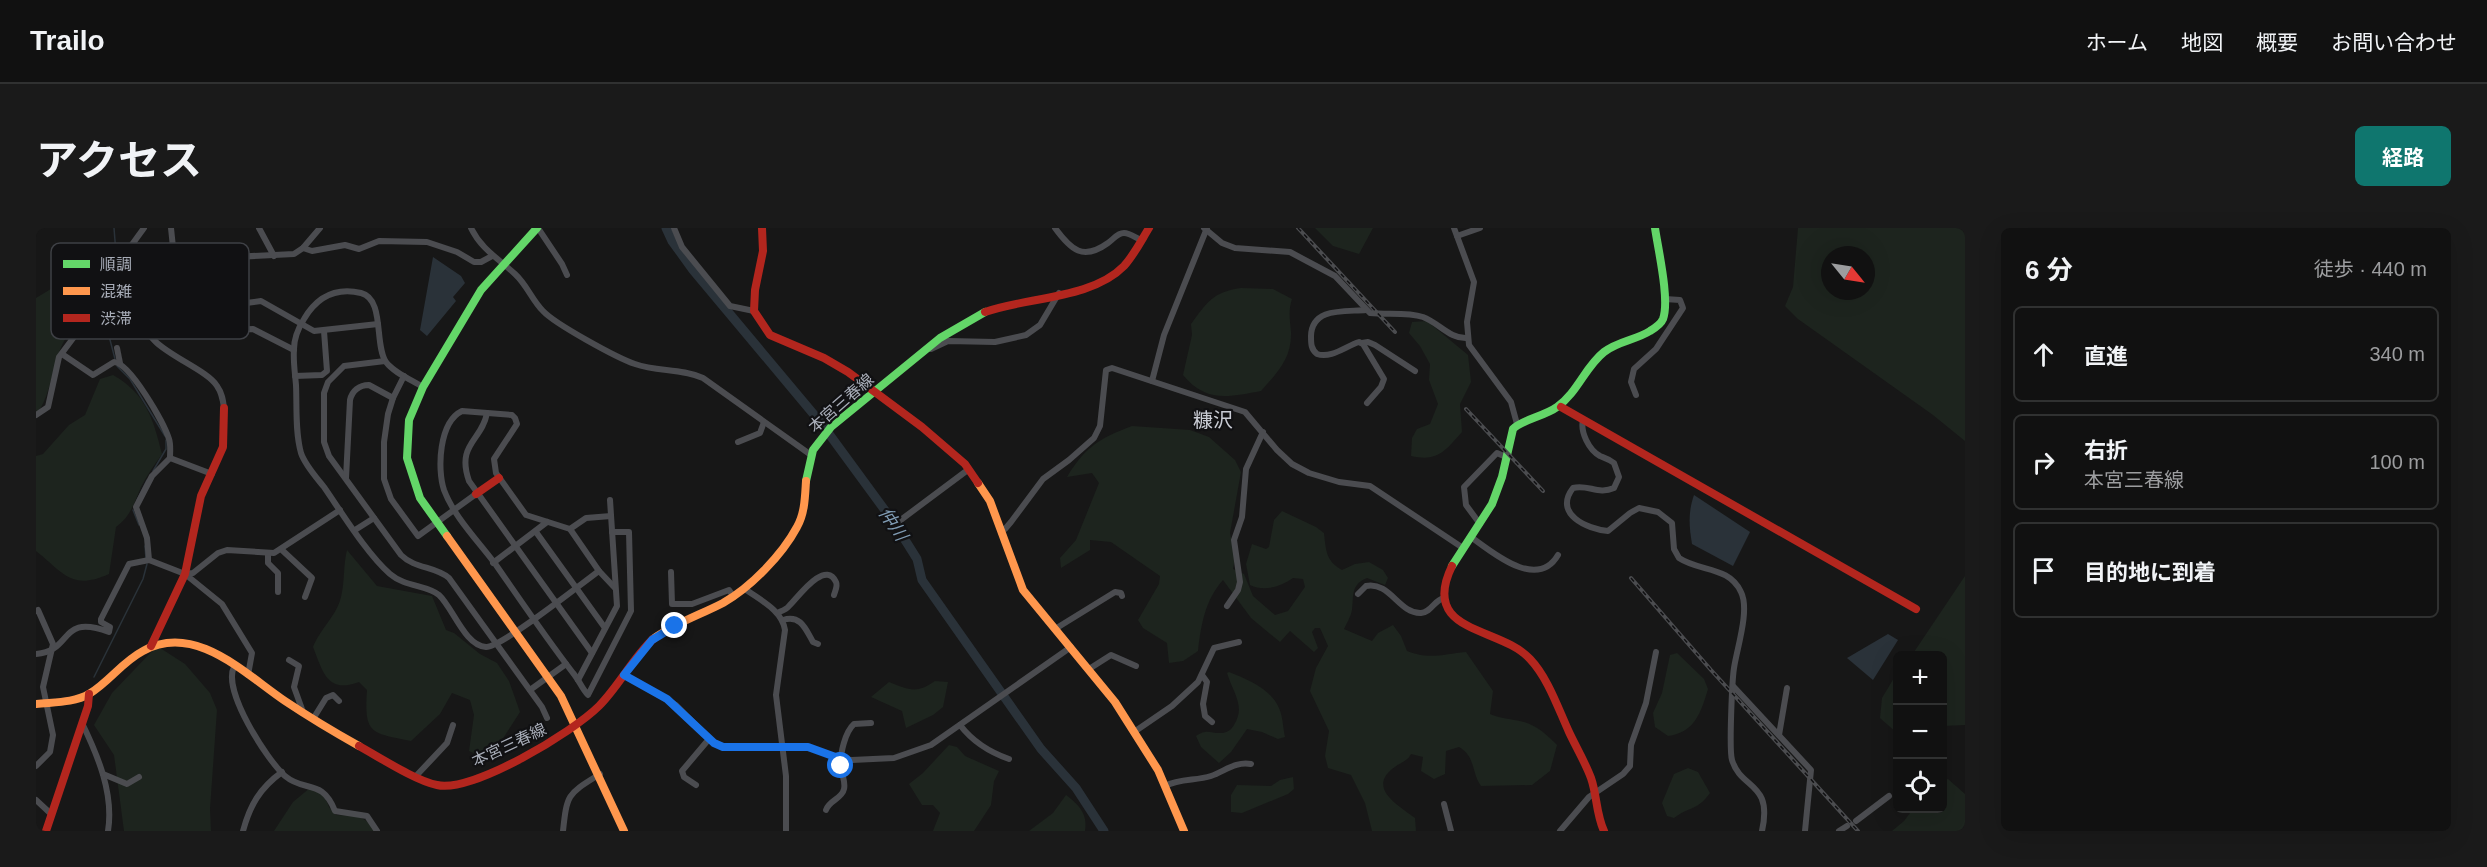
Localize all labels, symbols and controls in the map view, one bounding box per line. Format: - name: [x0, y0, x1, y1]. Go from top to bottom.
- text: Trailo: [30, 25, 105, 56]
- text: ホーム: [2086, 31, 2148, 54]
- text: 地図: [2181, 31, 2223, 54]
- text: 概要: [2256, 31, 2298, 54]
- text: お問い合わせ: [2331, 31, 2457, 54]
- button: 経路: [2355, 126, 2451, 186]
- text: アクセス: [36, 137, 202, 184]
- legend: [51, 243, 249, 339]
- north arrow: [1821, 246, 1875, 300]
- text: 6 分: [2025, 255, 2073, 285]
- text: 順調: [100, 256, 132, 273]
- text: 徒歩 · 440 m: [2314, 258, 2427, 280]
- text: 混雑: [100, 283, 132, 300]
- text: 渋滞: [100, 310, 132, 327]
- icon: ahead: [2027, 338, 2060, 371]
- text: 340 m: [2369, 343, 2425, 365]
- text: 直進: [2084, 344, 2128, 369]
- street label: 本宮三春線: [805, 370, 877, 436]
- district label: 糠沢: [1193, 409, 1233, 431]
- text: 右折: [2084, 438, 2128, 463]
- icon: right: [2027, 446, 2060, 479]
- text: 100 m: [2369, 451, 2425, 473]
- text: 本宮三春線: [2084, 469, 2184, 491]
- water label: 仲川: [875, 503, 912, 546]
- icon: arrive: [2027, 554, 2060, 587]
- text: 目的地に到着: [2084, 560, 2216, 585]
- route end: [661, 612, 687, 638]
- map controls: [1893, 651, 1947, 813]
- button: +: [1893, 651, 1947, 705]
- button: −: [1893, 705, 1947, 759]
- street label: 本宮三春線: [469, 720, 549, 770]
- route start: [827, 752, 853, 778]
- button: locate: [1893, 759, 1947, 813]

